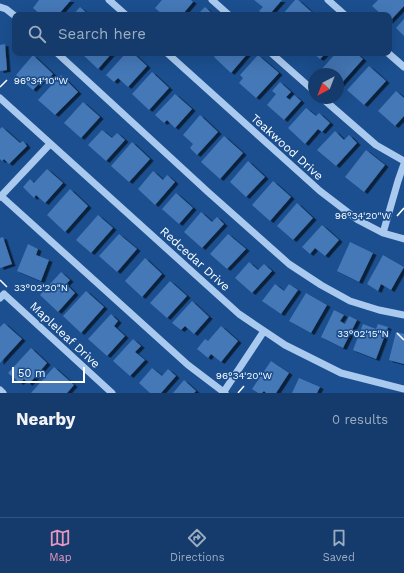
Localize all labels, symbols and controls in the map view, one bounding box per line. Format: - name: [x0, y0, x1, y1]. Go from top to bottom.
- search box: [12, 12, 392, 56]
- icon: search: [26, 23, 48, 45]
- text: Search here: [58, 25, 146, 43]
- north arrow: [308, 68, 344, 104]
- text: 96°34'10"W: [14, 75, 69, 86]
- street label: Teakwood Drive: [248, 111, 326, 183]
- text: 96°34'20"W: [335, 210, 392, 221]
- street label: Redcedar Drive: [157, 224, 233, 294]
- text: 33°02'20"N: [14, 282, 68, 293]
- street label: Mapleleaf Drive: [27, 299, 103, 371]
- text: 33°02'15"N: [337, 328, 389, 339]
- scale bar: [12, 365, 85, 384]
- text: 50 m: [18, 367, 45, 380]
- text: 96°34'20"W: [216, 370, 273, 381]
- text: Nearby: [16, 409, 75, 429]
- text: 0 results: [332, 412, 388, 427]
- tab: Map: [49, 527, 72, 564]
- tab: Directions: [170, 527, 224, 564]
- tab: Saved: [323, 527, 355, 564]

